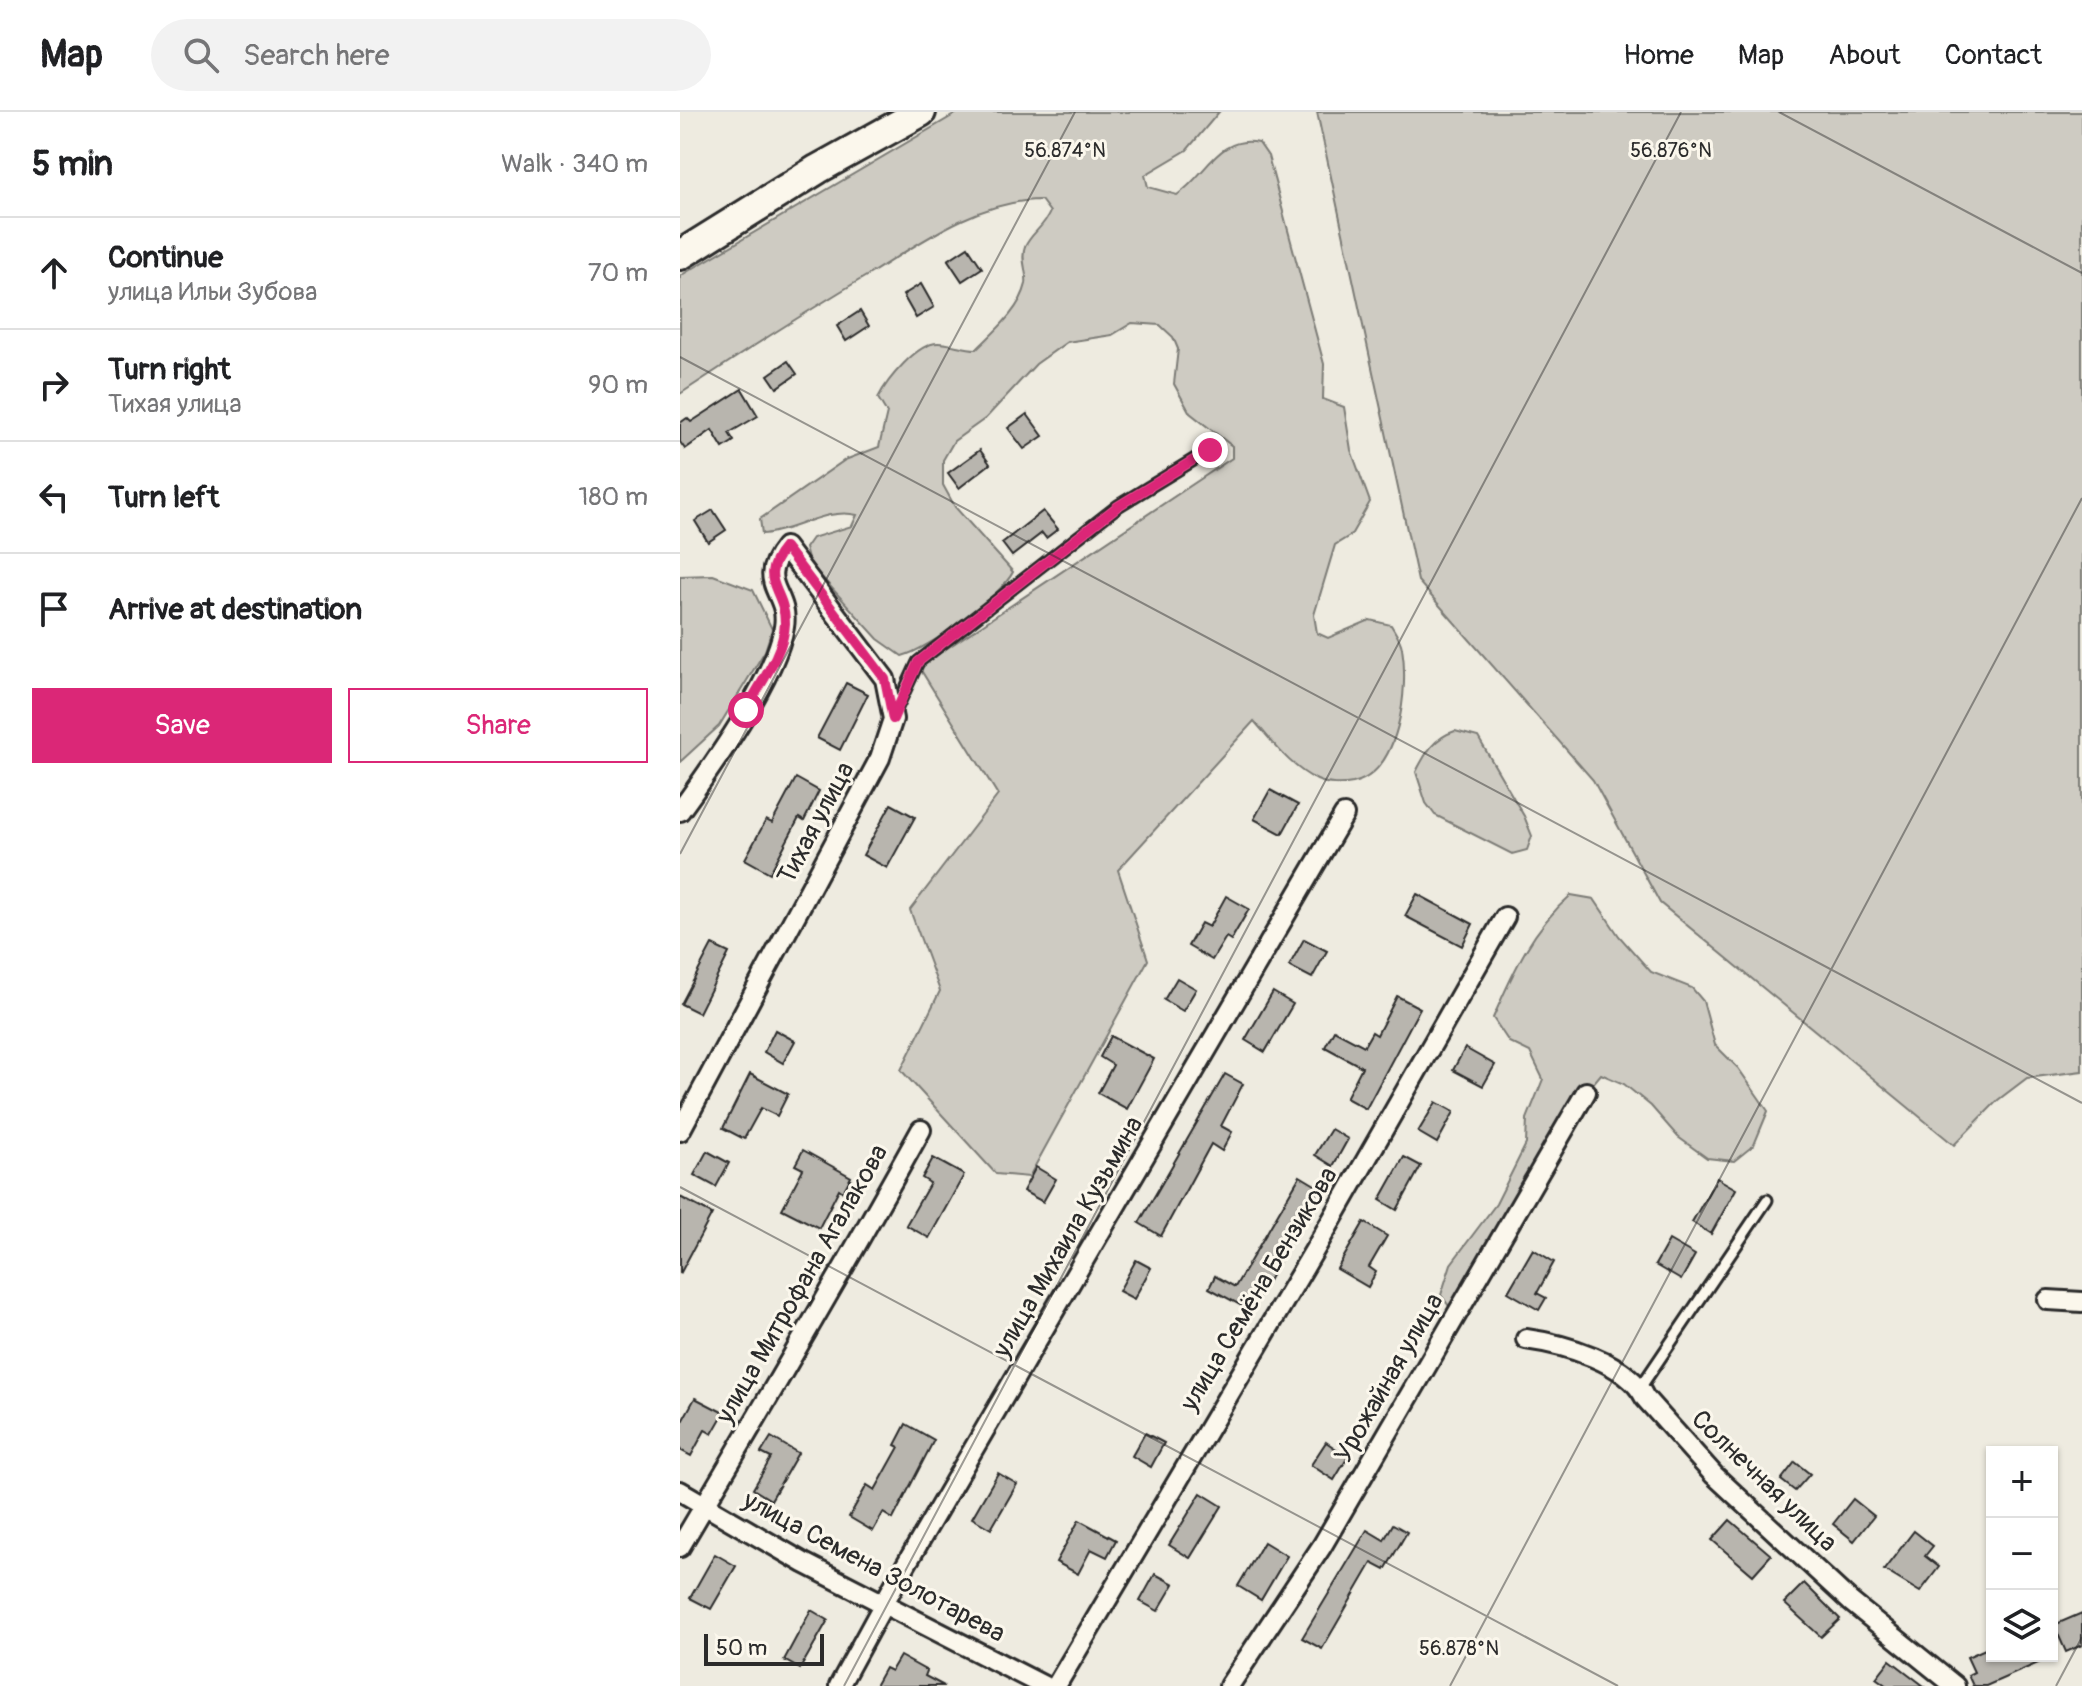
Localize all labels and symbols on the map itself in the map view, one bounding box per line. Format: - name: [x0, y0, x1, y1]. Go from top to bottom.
- text: 56.874°N: [1024, 138, 1106, 163]
- text: 56.876°N: [1630, 138, 1712, 163]
- route end: [1192, 432, 1228, 468]
- route start: [728, 692, 764, 728]
- street label: Тихая улица: [770, 756, 862, 890]
- street label: улица Михаила Кузьмина: [985, 1111, 1150, 1364]
- street label: улица Митрофана Агалакова: [708, 1139, 895, 1430]
- street label: улица Семёна Бензикова: [1173, 1161, 1345, 1418]
- street label: Урожайная улица: [1327, 1287, 1451, 1469]
- street label: Солнечная улица: [1684, 1403, 1844, 1559]
- street label: улица Семена Золотарева: [737, 1484, 1011, 1650]
- scale bar: [704, 1630, 824, 1666]
- text: 56.878°N: [1419, 1636, 1499, 1661]

